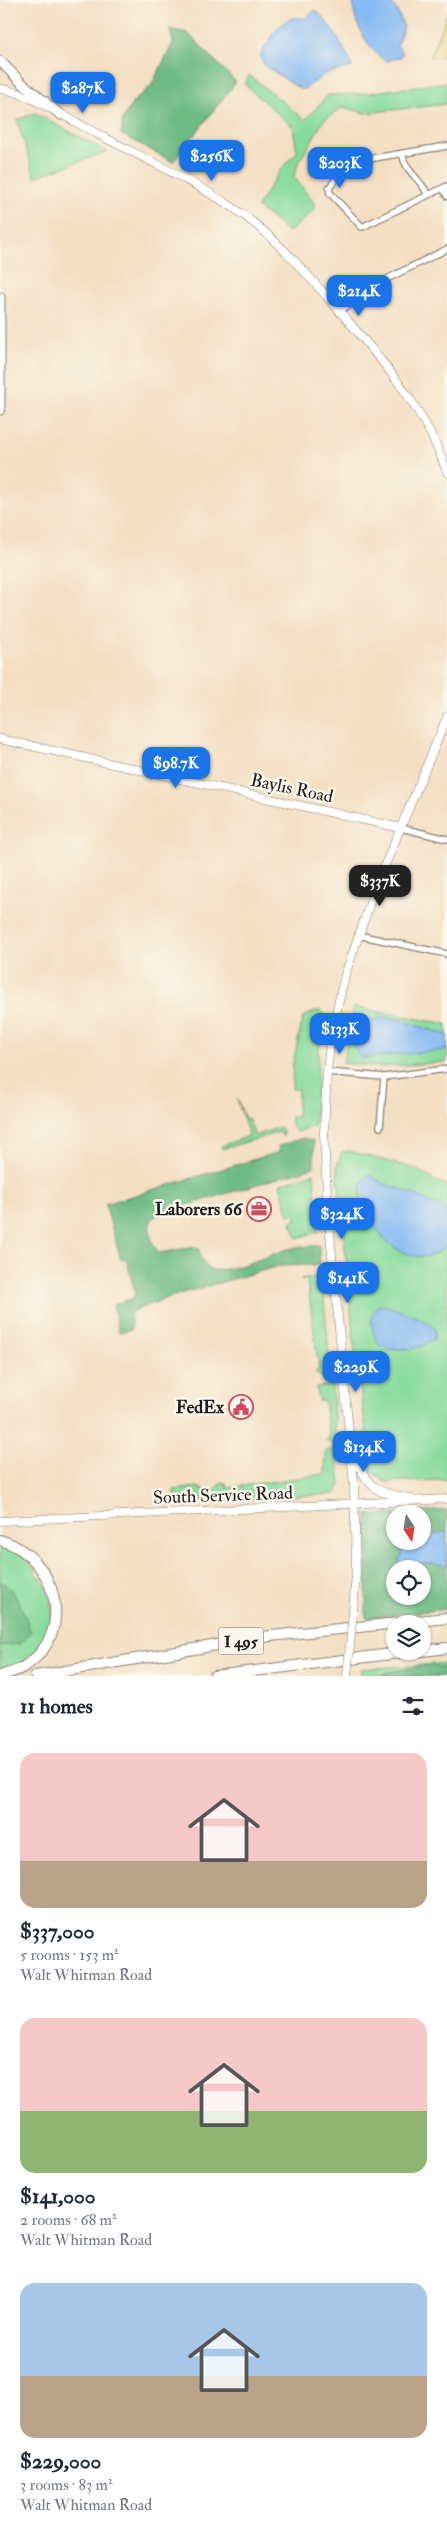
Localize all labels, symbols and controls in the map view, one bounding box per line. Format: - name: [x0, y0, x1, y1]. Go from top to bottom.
- pin: $287K: [48, 72, 118, 114]
- text: $287K: [61, 78, 105, 98]
- pin: $256K: [177, 140, 247, 182]
- text: $256K: [190, 146, 234, 166]
- pin: $203K: [305, 146, 375, 189]
- text: $203K: [319, 153, 361, 173]
- pin: $214K: [324, 274, 394, 317]
- text: $214K: [338, 281, 380, 301]
- pin: $98.7K: [135, 746, 217, 789]
- text: $98.7K: [153, 753, 199, 773]
- street label: Baylis Road: [248, 769, 335, 808]
- pin: $337K: [345, 864, 415, 907]
- text: $337K: [360, 871, 400, 891]
- pin: $133K: [305, 1012, 375, 1055]
- text: $133K: [321, 1019, 359, 1039]
- office icon: Laborers 66: [246, 1196, 272, 1222]
- place label: Laborers 66: [155, 1198, 244, 1221]
- pin: $324K: [307, 1198, 377, 1240]
- text: $324K: [320, 1204, 364, 1224]
- pin: $141K: [313, 1262, 383, 1304]
- text: $141K: [328, 1268, 368, 1288]
- pin: $229K: [321, 1350, 391, 1393]
- text: $229K: [334, 1357, 378, 1377]
- public building icon: FedEx: [228, 1394, 254, 1420]
- place label: FedEx: [176, 1396, 225, 1419]
- pin: $134K: [329, 1430, 399, 1473]
- text: $134K: [344, 1437, 384, 1457]
- street label: South Service Road: [153, 1482, 294, 1509]
- north arrow: [386, 1505, 431, 1550]
- map controls: [386, 1505, 431, 1660]
- button: locate: [386, 1560, 431, 1605]
- button: layers: [386, 1615, 431, 1660]
- road number: I 495: [218, 1628, 264, 1654]
- icon: filters: [399, 1692, 427, 1720]
- text: 11 homes: [20, 1693, 93, 1720]
- icon: home: [179, 1785, 269, 1875]
- text: $337,000: [20, 1918, 95, 1945]
- text: 5 rooms · 153 m²: [20, 1945, 119, 1965]
- text: Walt Whitman Road: [20, 1965, 152, 1985]
- icon: home: [179, 2050, 269, 2140]
- text: $141,000: [20, 2183, 96, 2210]
- text: 2 rooms · 68 m²: [20, 2210, 116, 2230]
- text: Walt Whitman Road: [20, 2230, 152, 2250]
- icon: home: [179, 2315, 269, 2405]
- text: $229,000: [20, 2448, 101, 2475]
- text: 3 rooms · 83 m²: [20, 2475, 113, 2495]
- text: Walt Whitman Road: [20, 2495, 152, 2515]

